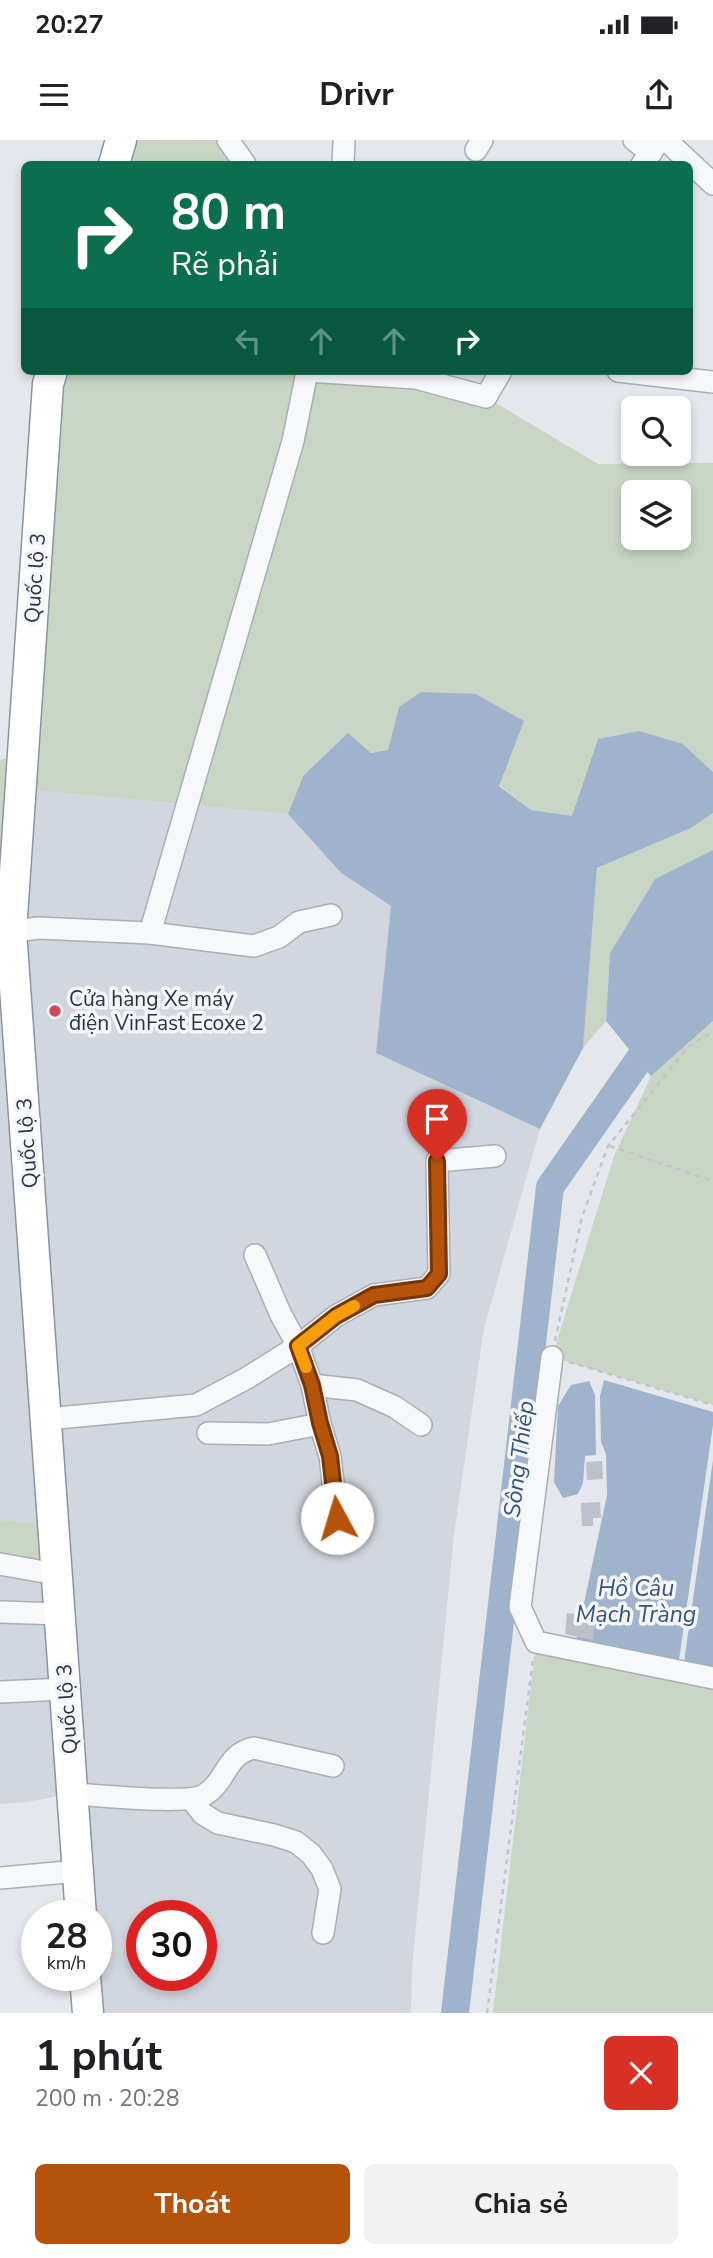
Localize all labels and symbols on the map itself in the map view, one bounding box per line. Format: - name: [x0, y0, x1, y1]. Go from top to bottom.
- street label: Quốc lộ 3: [18, 532, 52, 624]
- place label: Cửa hàng Xe máy điện VinFast Ecoxe 2: [69, 985, 264, 1037]
- marker: Cửa hàng Xe máy điện VinFast Ecoxe 2: [47, 1003, 63, 1019]
- pin: [407, 1089, 467, 1161]
- street label: Quốc lộ 3: [10, 1097, 44, 1189]
- water label: Sông Thiếp: [496, 1399, 542, 1519]
- position arrow: [300, 1481, 374, 1555]
- water label: Hồ Câu Mạch Tràng: [576, 1573, 696, 1630]
- street label: Quốc lộ 3: [50, 1663, 84, 1755]
- speed limit sign: 30: [126, 1900, 217, 1991]

